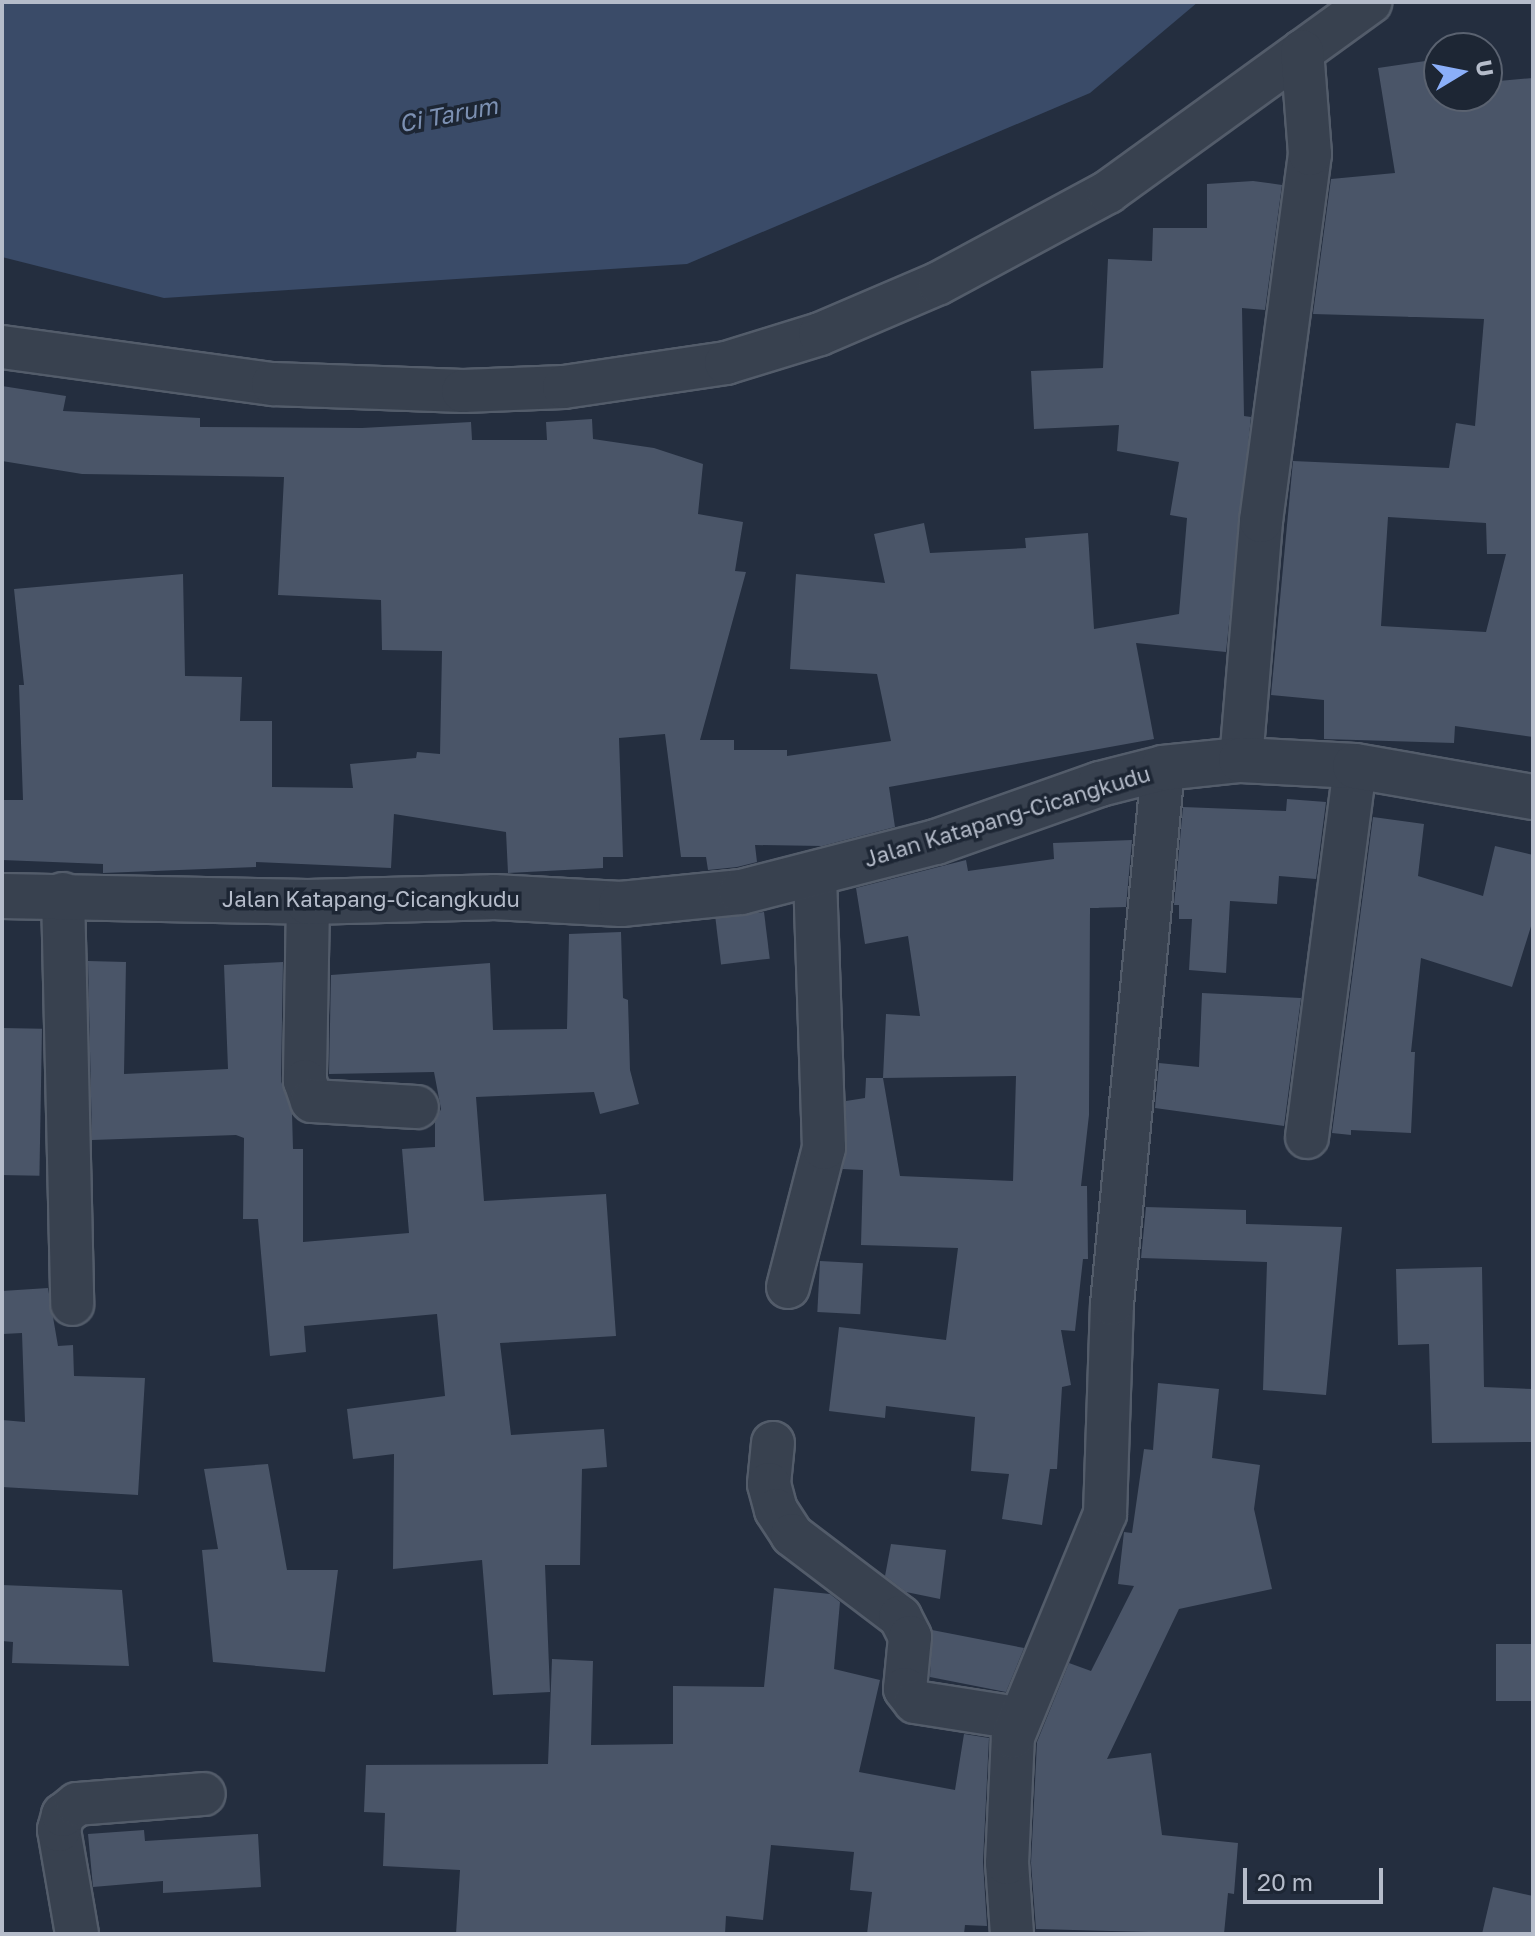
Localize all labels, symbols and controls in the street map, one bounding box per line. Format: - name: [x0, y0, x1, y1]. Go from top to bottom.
- north arrow: [1423, 32, 1503, 112]
- text: U: [1470, 58, 1500, 78]
- water label: Ci Tarum: [396, 90, 500, 138]
- street label: Jalan Katapang-Cicangkudu: [861, 760, 1153, 872]
- street label: Jalan Katapang-Cicangkudu: [222, 886, 520, 912]
- scale bar: [1247, 1852, 1387, 1902]
- text: 20 m: [1257, 1867, 1313, 1896]

